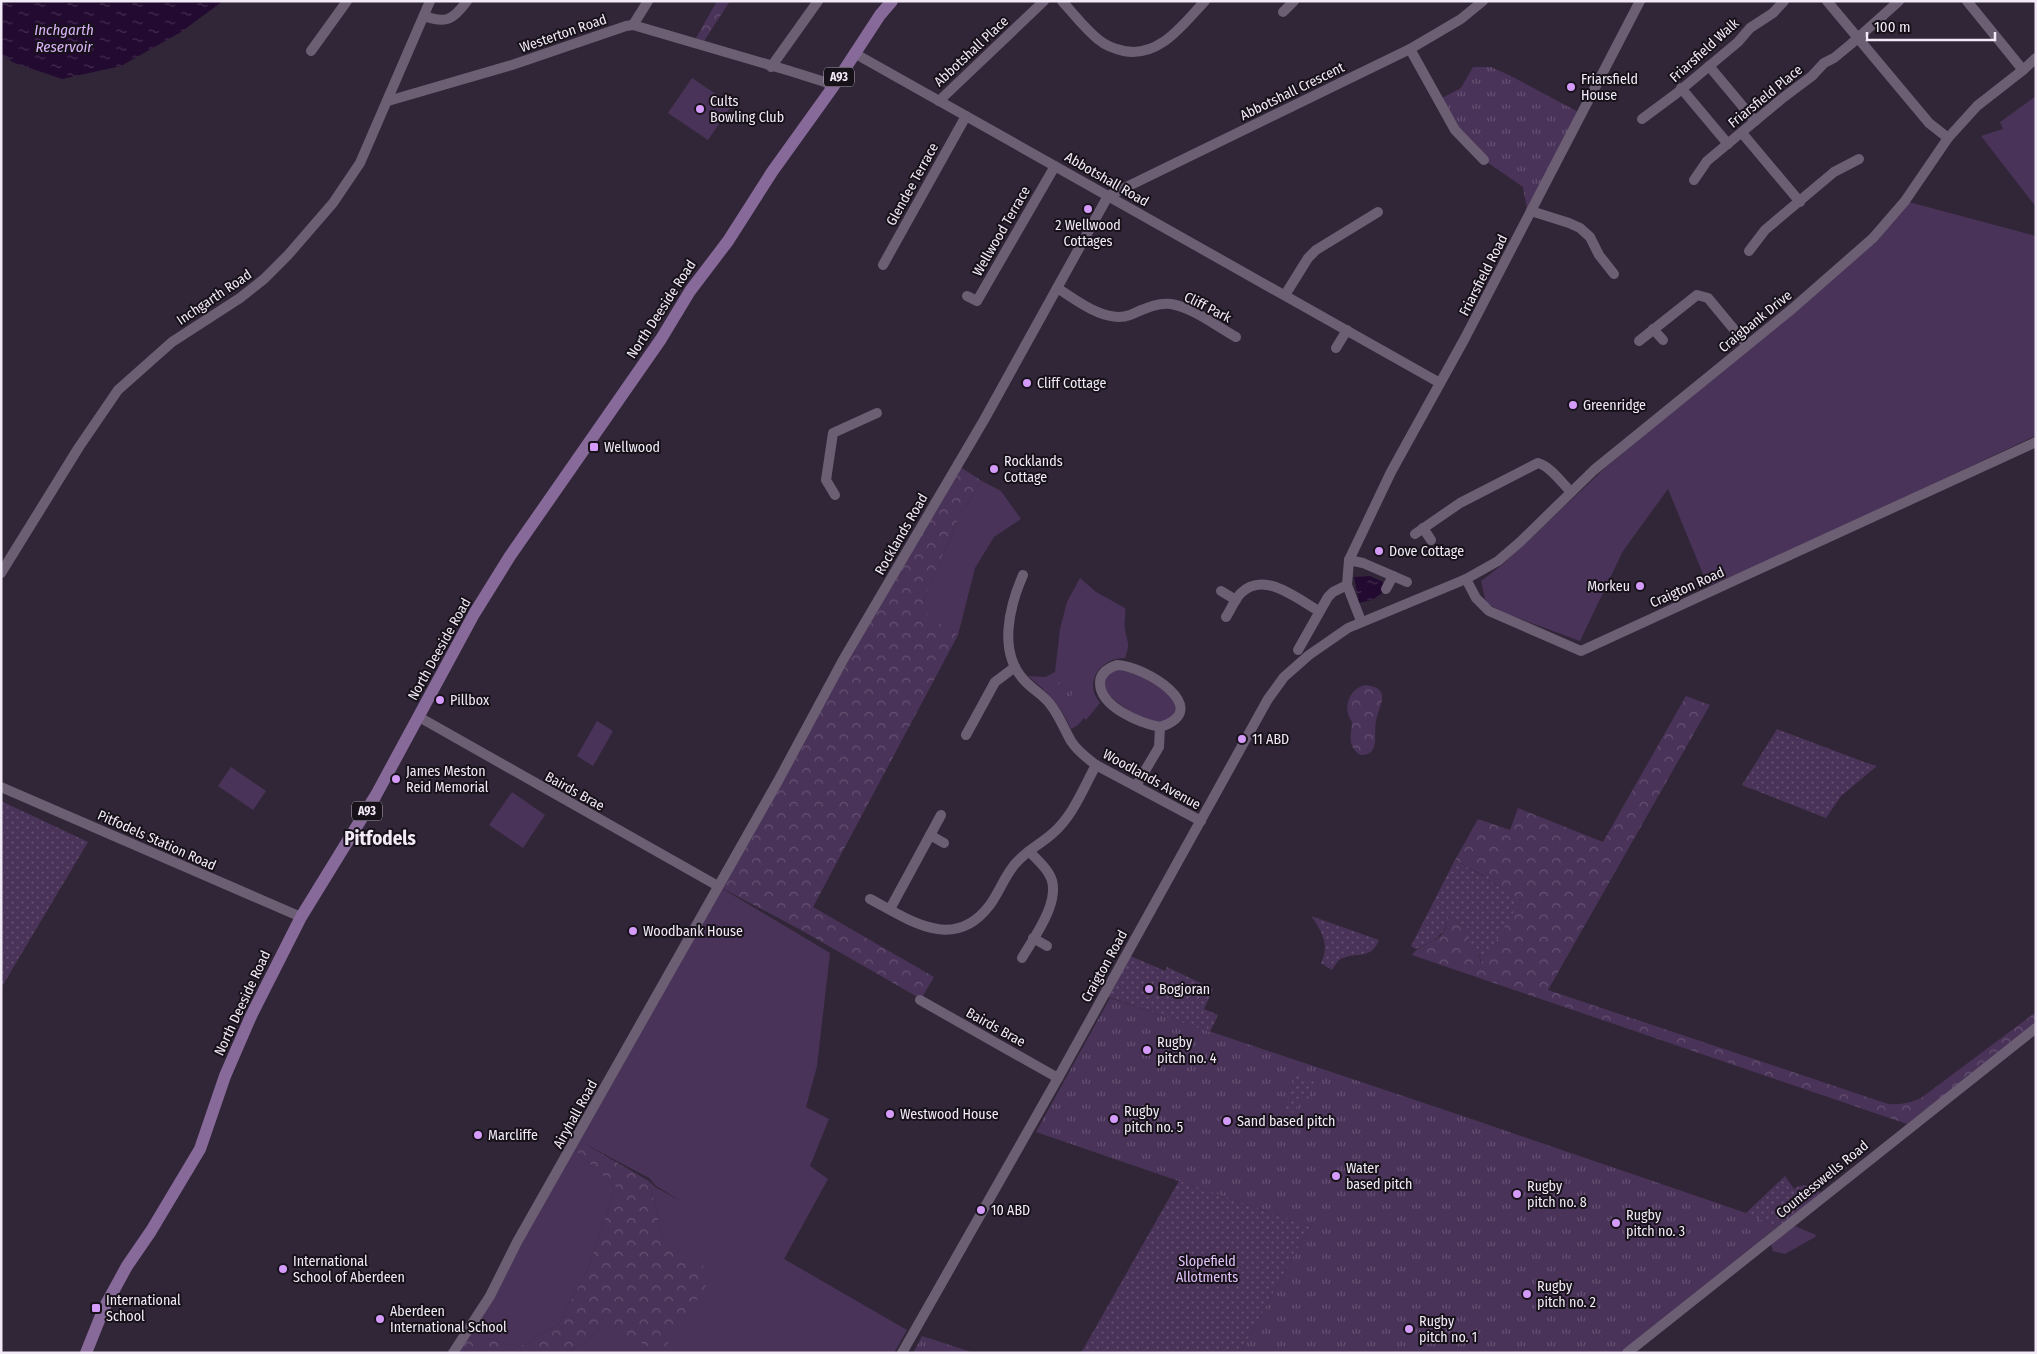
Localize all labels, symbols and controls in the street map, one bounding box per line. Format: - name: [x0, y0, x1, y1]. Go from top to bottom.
- scale bar: [1867, 10, 1994, 42]
- street label: Westerton Road: [517, 11, 609, 56]
- street label: Abbotshall Place: [931, 13, 1012, 90]
- street label: Friarsfield Walk: [1666, 15, 1743, 86]
- text: 100 m: [1874, 18, 1911, 36]
- water label: Inchgarth Reservoir: [34, 21, 94, 56]
- street label: Abbotshall Crescent: [1237, 59, 1347, 124]
- street label: Friarsfield Place: [1725, 61, 1806, 131]
- road number: A93: [824, 68, 854, 86]
- place label: Friarsfield House: [1581, 71, 1638, 104]
- marker: Friarsfield House: [1565, 81, 1577, 93]
- place label: Cults Bowling Club: [710, 93, 784, 126]
- marker: Cults Bowling Club: [694, 103, 706, 115]
- street label: Glendee Terrace: [883, 140, 942, 229]
- street label: Abbotshall Road: [1062, 149, 1152, 210]
- street label: Wellwood Terrace: [969, 183, 1034, 279]
- marker: 2 Wellwood Cottages: [1082, 203, 1094, 215]
- place label: 2 Wellwood Cottages: [1055, 217, 1121, 250]
- street label: Friarsfield Road: [1456, 232, 1511, 319]
- street label: North Deeside Road: [623, 257, 700, 362]
- street label: Inchgarth Road: [174, 266, 255, 329]
- street label: Craigbank Drive: [1715, 287, 1795, 356]
- street label: Cliff Park: [1181, 288, 1235, 327]
- place label: Cliff Cottage: [1037, 375, 1106, 392]
- marker: Cliff Cottage: [1021, 377, 1033, 389]
- place label: Greenridge: [1583, 397, 1646, 414]
- marker: Greenridge: [1567, 399, 1579, 411]
- place label: Wellwood: [604, 439, 660, 456]
- marker: Wellwood: [588, 441, 600, 453]
- place label: Rocklands Cottage: [1004, 453, 1063, 486]
- marker: Rocklands Cottage: [988, 463, 1000, 475]
- street label: Rocklands Road: [871, 491, 932, 578]
- place label: Dove Cottage: [1389, 543, 1464, 560]
- marker: Dove Cottage: [1373, 545, 1385, 557]
- street label: Craigton Road: [1647, 563, 1727, 611]
- place label: Morkeu: [1587, 578, 1630, 595]
- marker: Morkeu: [1634, 580, 1646, 592]
- street label: North Deeside Road: [404, 595, 475, 703]
- place label: Pillbox: [450, 692, 490, 709]
- marker: Pillbox: [434, 694, 446, 706]
- place label: 11 ABD: [1252, 731, 1289, 748]
- marker: 11 ABD: [1236, 733, 1248, 745]
- street label: Woodlands Avenue: [1100, 746, 1204, 813]
- place label: James Meston Reid Memorial: [406, 763, 489, 796]
- street label: Bairds Brae: [542, 768, 607, 815]
- marker: James Meston Reid Memorial: [390, 773, 402, 785]
- road number: A93: [352, 801, 382, 820]
- street label: Pitfodels Station Road: [95, 807, 219, 874]
- district label: Pitfodels: [344, 827, 416, 850]
- place label: Woodbank House: [643, 923, 743, 940]
- marker: Woodbank House: [627, 925, 639, 937]
- street label: Craigton Road: [1078, 927, 1131, 1005]
- street label: North Deeside Road: [211, 948, 274, 1059]
- place label: Bogjoran: [1159, 981, 1210, 998]
- marker: Bogjoran: [1143, 983, 1155, 995]
- street label: Bairds Brae: [963, 1004, 1028, 1051]
- place label: Rugby pitch no. 4: [1157, 1034, 1217, 1067]
- marker: Rugby pitch no. 4: [1141, 1044, 1153, 1056]
- street label: Airyhall Road: [550, 1077, 601, 1152]
- place label: Rugby pitch no. 5: [1124, 1103, 1183, 1136]
- place label: Westwood House: [900, 1106, 999, 1123]
- marker: Westwood House: [884, 1108, 896, 1120]
- marker: Rugby pitch no. 5: [1108, 1113, 1120, 1125]
- place label: Sand based pitch: [1237, 1113, 1335, 1130]
- marker: Sand based pitch: [1221, 1115, 1233, 1127]
- place label: Marcliffe: [488, 1127, 538, 1144]
- marker: Marcliffe: [472, 1129, 484, 1141]
- street label: Countesswells Road: [1773, 1137, 1872, 1222]
- place label: Water based pitch: [1346, 1160, 1413, 1193]
- marker: Water based pitch: [1330, 1170, 1342, 1182]
- place label: Rugby pitch no. 8: [1527, 1178, 1587, 1211]
- marker: Rugby pitch no. 8: [1511, 1188, 1523, 1200]
- place label: 10 ABD: [991, 1202, 1030, 1219]
- marker: 10 ABD: [975, 1204, 987, 1216]
- place label: Rugby pitch no. 3: [1626, 1207, 1685, 1240]
- marker: Rugby pitch no. 3: [1610, 1217, 1622, 1229]
- place label: International School of Aberdeen: [293, 1253, 405, 1286]
- park label: Slopefield Allotments: [1176, 1253, 1238, 1286]
- marker: International School of Aberdeen: [277, 1263, 289, 1275]
- place label: Rugby pitch no. 2: [1537, 1278, 1596, 1311]
- marker: Rugby pitch no. 2: [1521, 1288, 1533, 1300]
- place label: International School: [106, 1292, 181, 1325]
- marker: International School: [90, 1302, 102, 1314]
- place label: Aberdeen International School: [390, 1303, 507, 1336]
- marker: Aberdeen International School: [374, 1313, 386, 1325]
- place label: Rugby pitch no. 1: [1419, 1313, 1477, 1346]
- marker: Rugby pitch no. 1: [1403, 1323, 1415, 1335]

